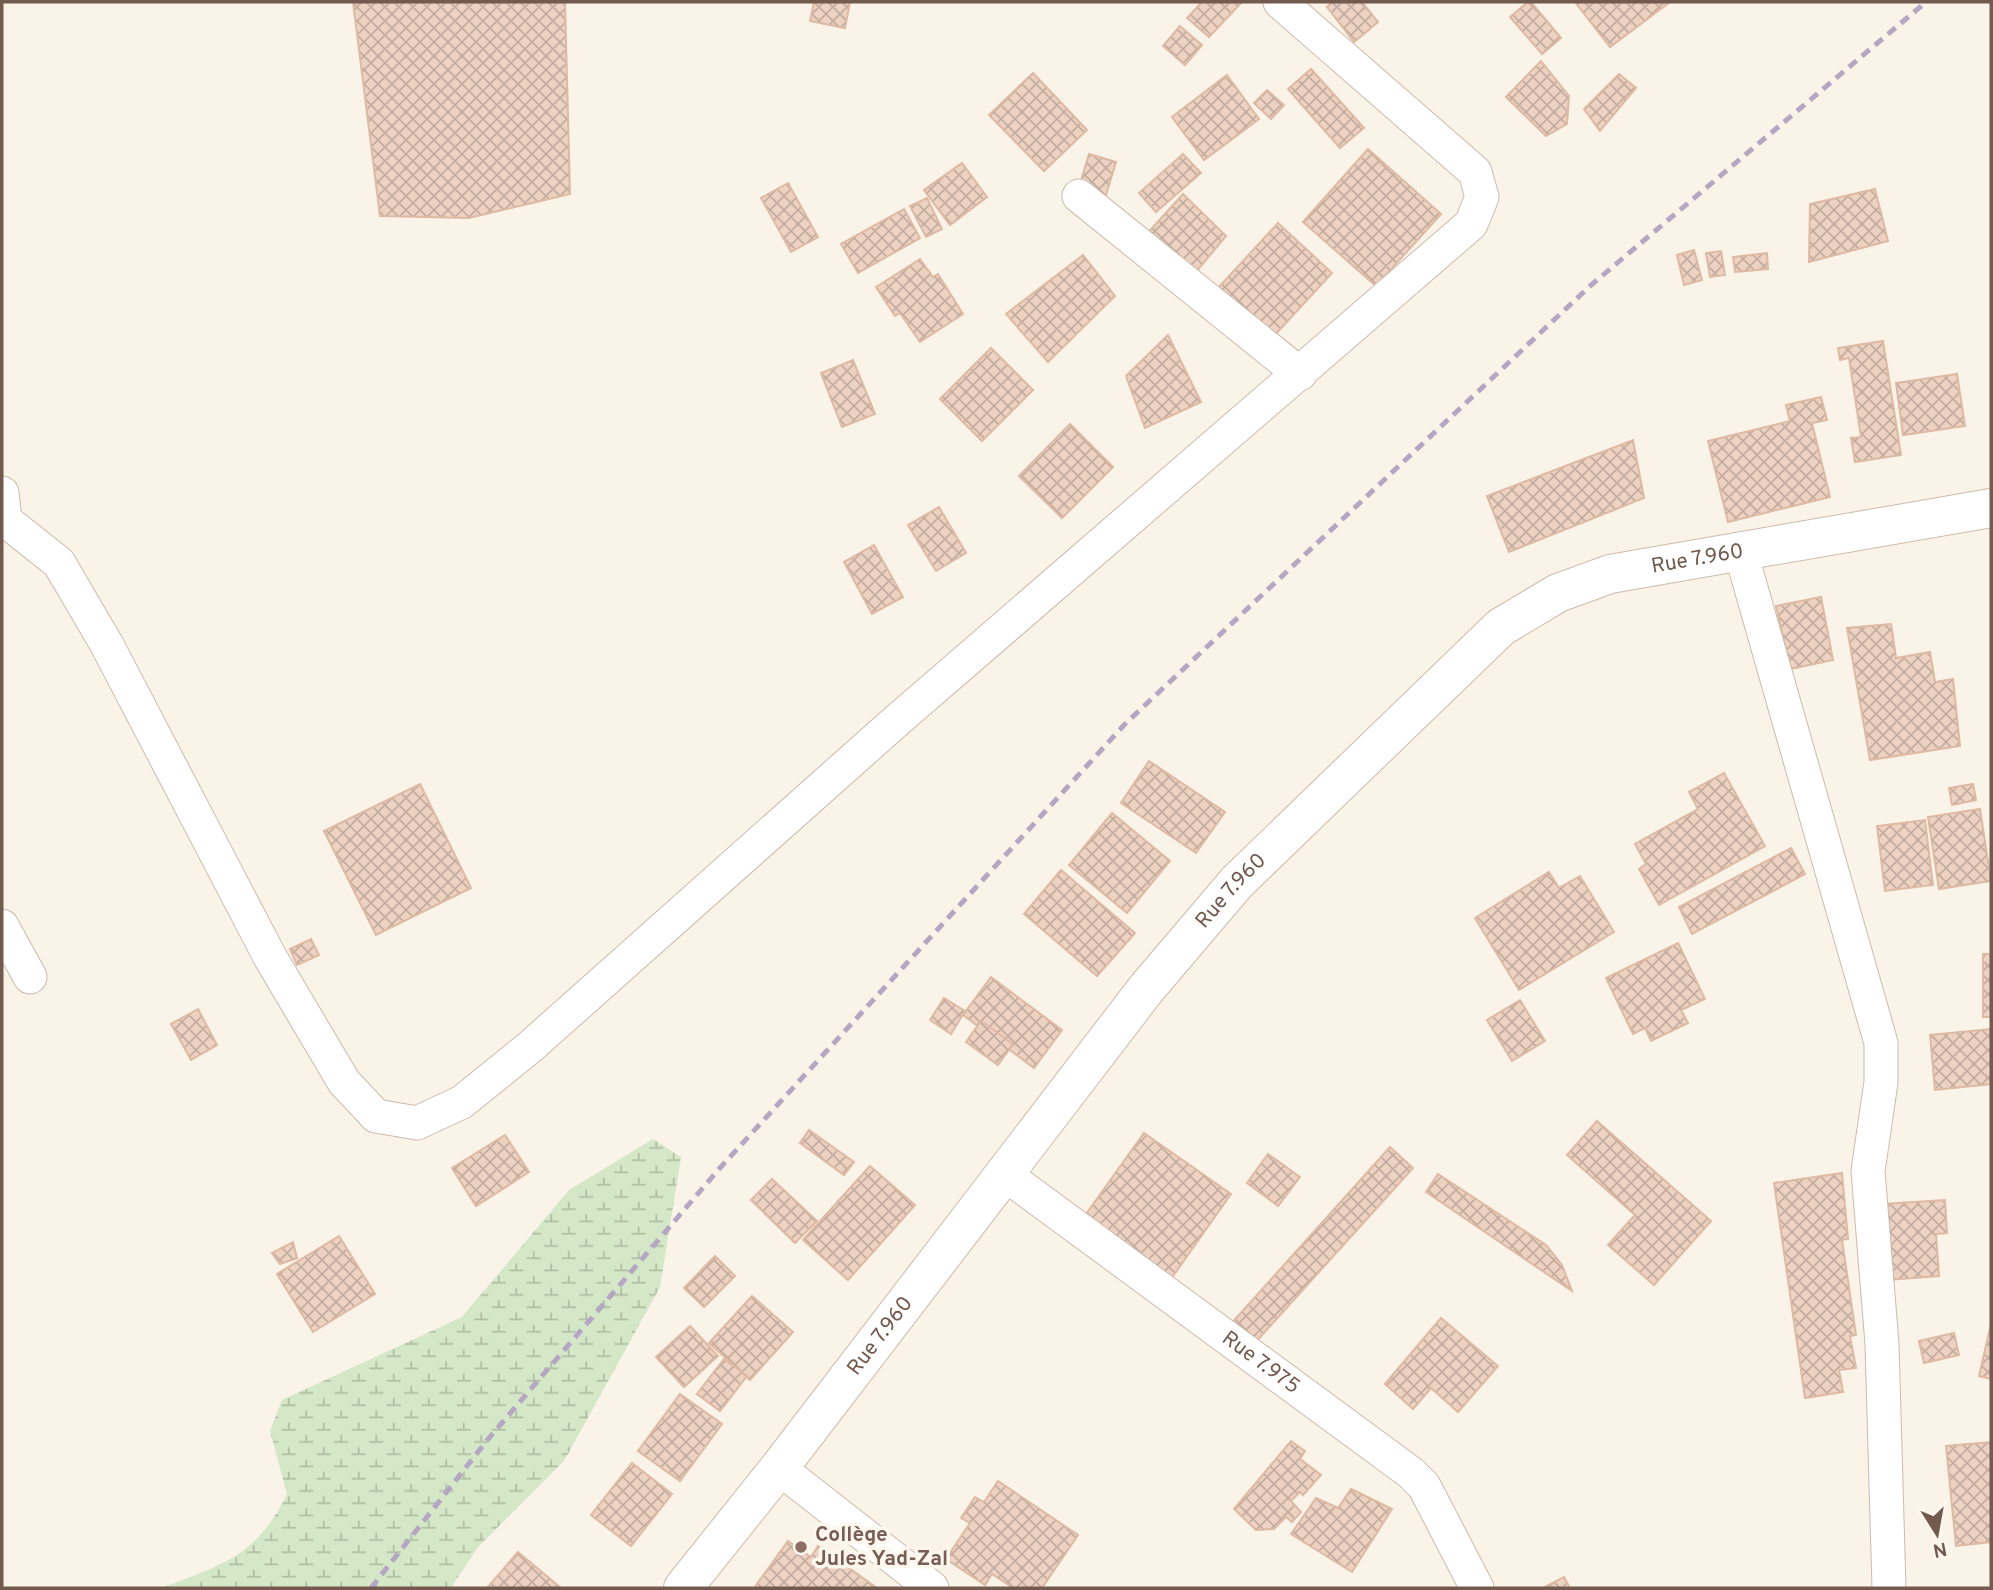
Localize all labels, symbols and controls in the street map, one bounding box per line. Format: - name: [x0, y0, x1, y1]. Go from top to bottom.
- street label: Rue 7.960: [1649, 538, 1745, 580]
- street label: Rue 7.960: [1190, 847, 1272, 934]
- street label: Rue 7.960: [841, 1291, 919, 1381]
- street label: Rue 7.975: [1216, 1325, 1305, 1400]
- north arrow: [1902, 1499, 1972, 1569]
- place label: Collège Jules Yad-Zal: [815, 1522, 948, 1573]
- text: N: [1931, 1536, 1949, 1562]
- marker: Collège Jules Yad-Zal: [793, 1539, 809, 1555]

